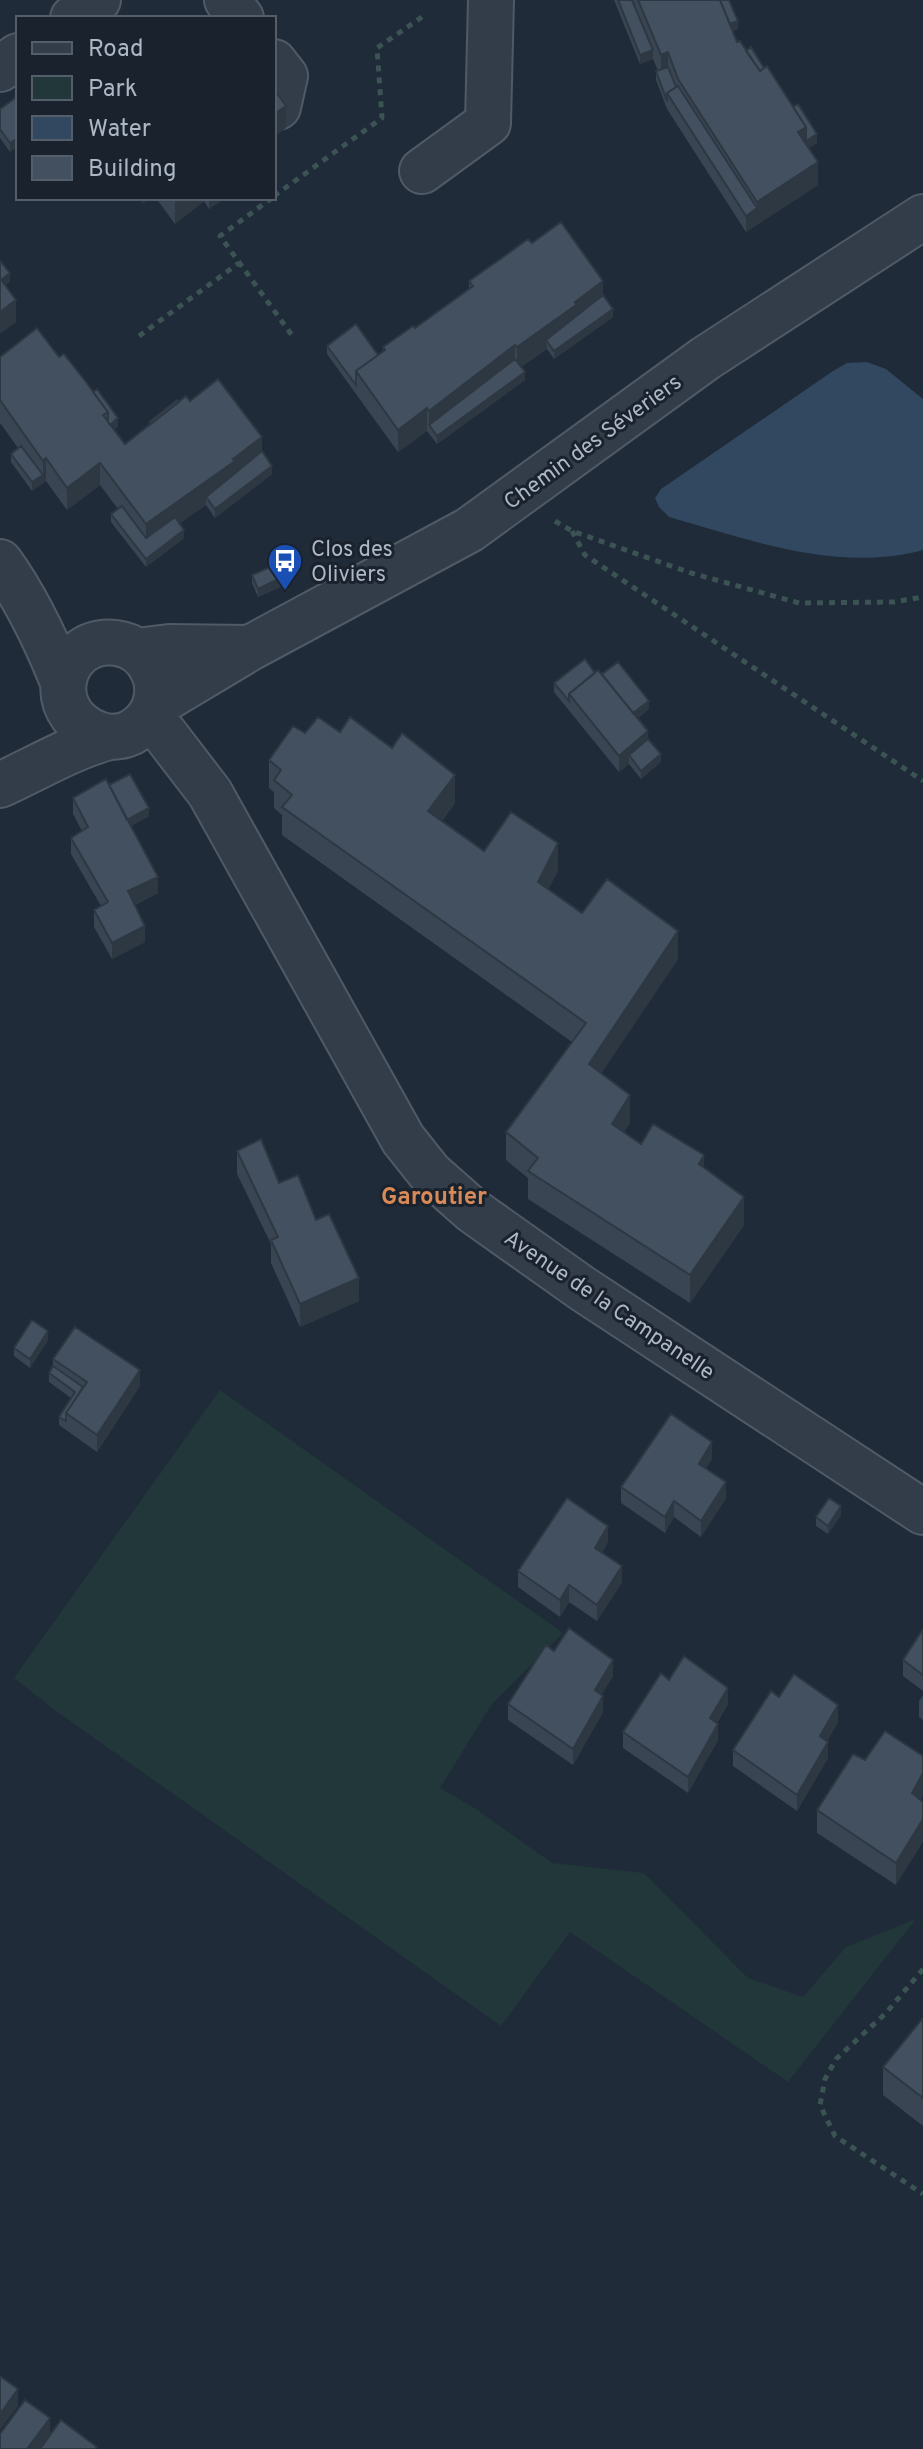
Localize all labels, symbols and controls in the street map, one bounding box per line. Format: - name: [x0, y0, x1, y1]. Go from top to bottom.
- legend: [16, 16, 276, 200]
- text: Road: [88, 35, 144, 65]
- text: Park: [88, 75, 138, 105]
- text: Water: [88, 115, 151, 145]
- text: Building: [88, 155, 177, 185]
- street label: Chemin des Séveriers: [499, 370, 687, 516]
- place label: Clos des Oliviers: [311, 537, 393, 589]
- bus stop icon: Clos des Oliviers: [266, 542, 304, 592]
- district label: Garoutier: [381, 1183, 487, 1213]
- street label: Avenue de la Campanelle: [498, 1226, 719, 1387]

